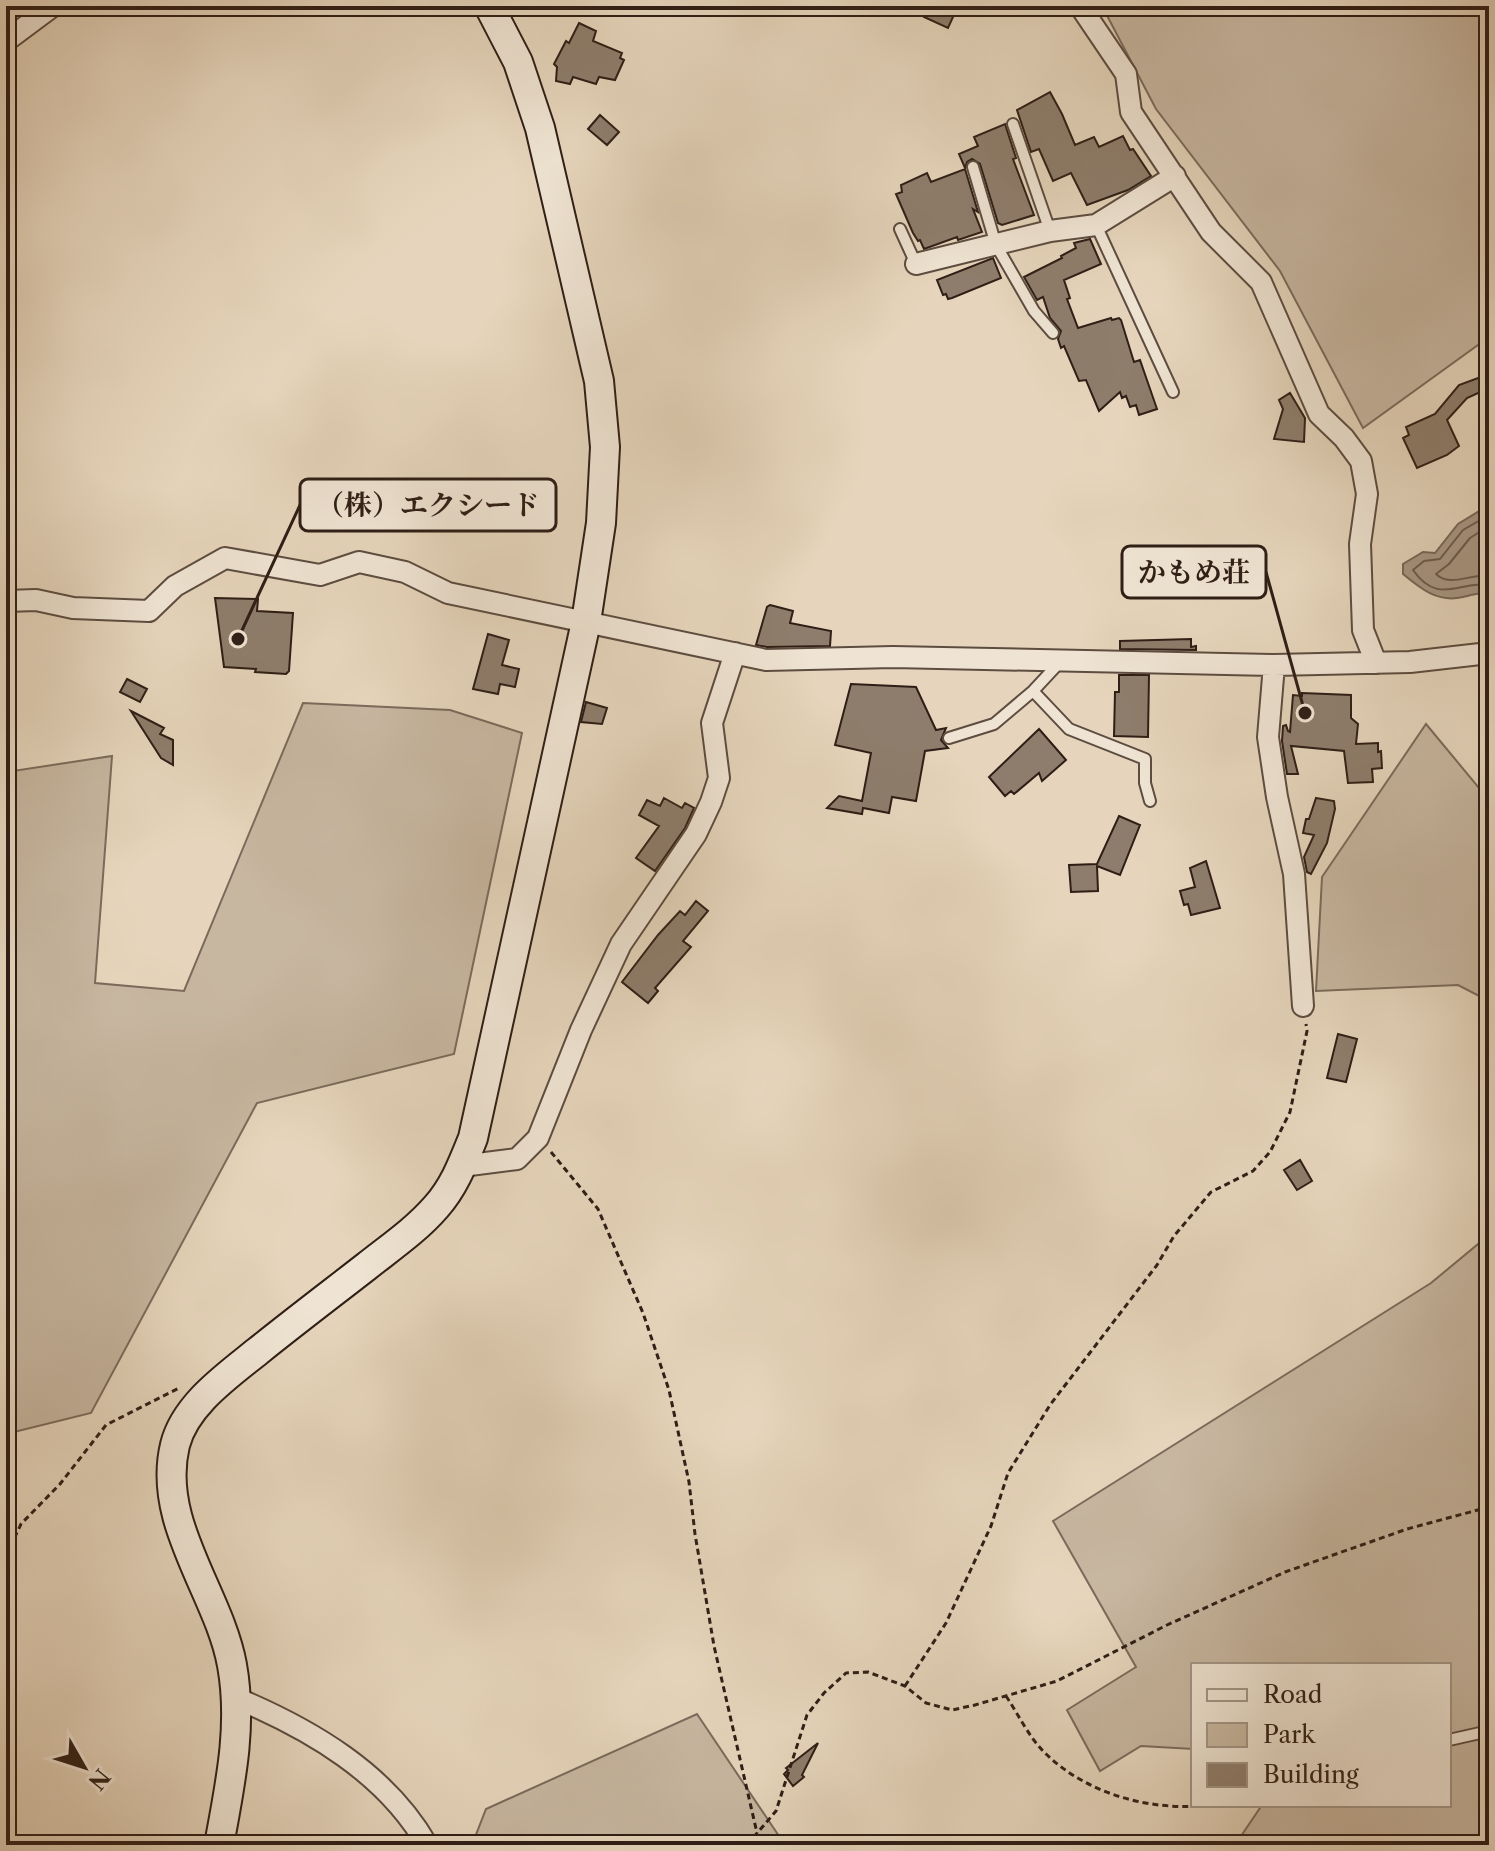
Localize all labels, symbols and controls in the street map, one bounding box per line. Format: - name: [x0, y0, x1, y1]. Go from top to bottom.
- callout: （株）エクシード: [300, 479, 556, 531]
- text: （株）エクシード: [316, 488, 540, 522]
- callout: かもめ荘: [1122, 546, 1266, 598]
- text: かもめ荘: [1138, 555, 1250, 589]
- legend: [1191, 1663, 1451, 1807]
- text: Road: [1263, 1680, 1323, 1709]
- text: Park: [1263, 1720, 1316, 1749]
- north arrow: [44, 1727, 124, 1807]
- text: Building: [1263, 1760, 1359, 1789]
- text: N: [83, 1763, 116, 1795]

